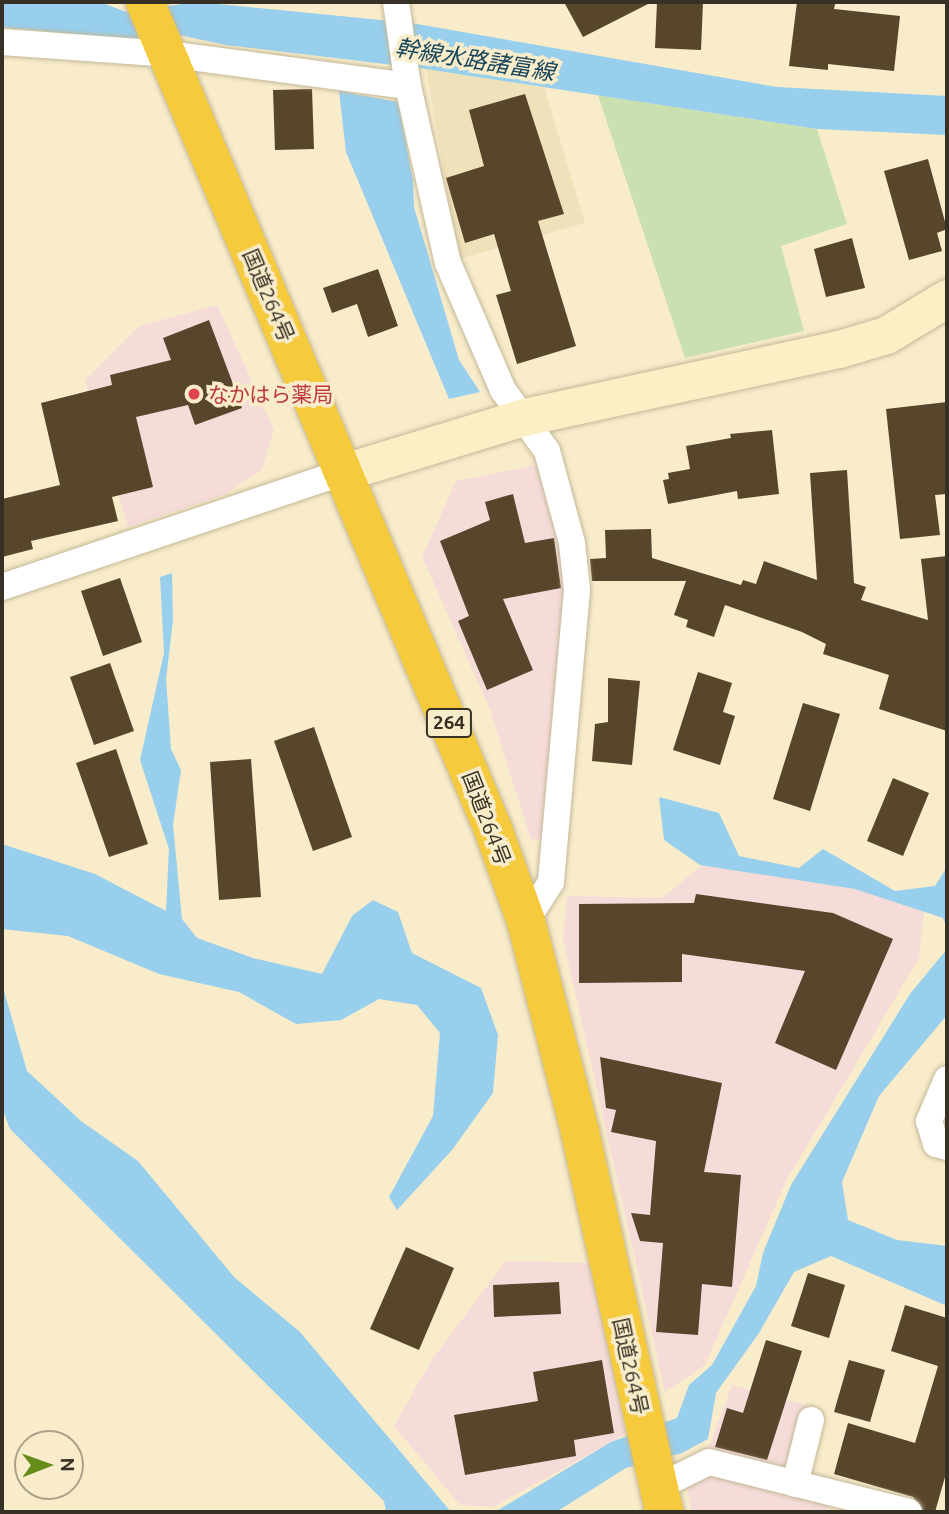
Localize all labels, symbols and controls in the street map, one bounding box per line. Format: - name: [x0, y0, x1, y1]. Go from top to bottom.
- water label: 幹線水路諸富線: [393, 34, 557, 86]
- street label: 国道264号: [238, 245, 300, 345]
- place label: なかはら薬局: [208, 381, 334, 407]
- marker: なかはら薬局: [186, 386, 202, 402]
- road number: 264: [424, 708, 474, 738]
- street label: 国道264号: [458, 767, 516, 869]
- street label: 国道264号: [608, 1315, 654, 1417]
- north arrow: [14, 1430, 84, 1500]
- text: N: [57, 1457, 79, 1472]

